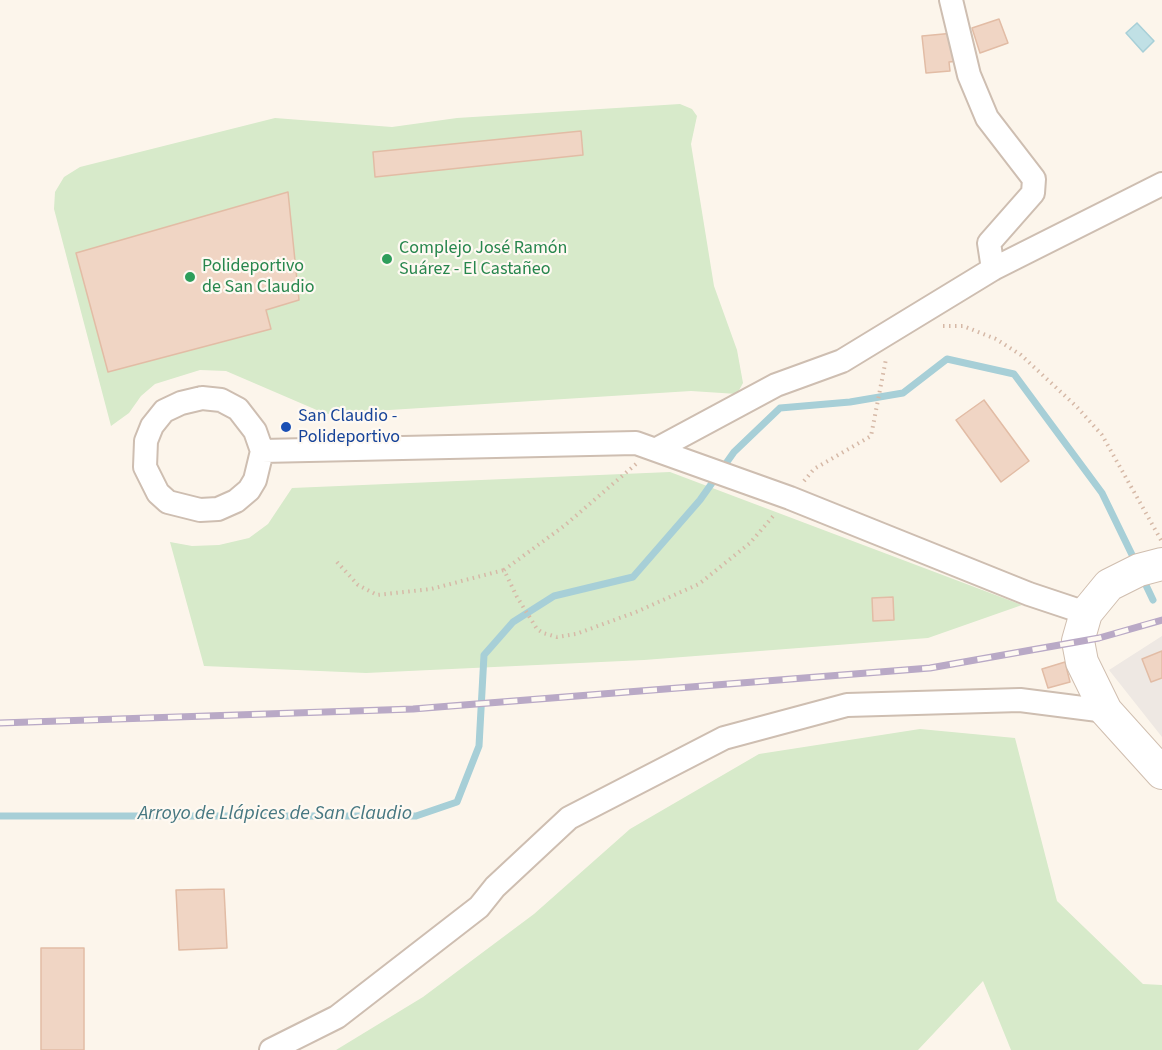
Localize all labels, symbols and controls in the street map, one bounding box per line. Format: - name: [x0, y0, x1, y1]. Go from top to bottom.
- place label: Complejo José Ramón Suárez - El Castañeo: [399, 238, 567, 280]
- marker: Complejo José Ramón Suárez - El Castañeo: [380, 252, 394, 266]
- place label: Polideportivo de San Claudio: [202, 256, 315, 298]
- marker: Polideportivo de San Claudio: [183, 270, 197, 284]
- place label: San Claudio - Polideportivo: [298, 406, 400, 448]
- marker: San Claudio - Polideportivo: [279, 420, 293, 434]
- water label: Arroyo de Llápices de San Claudio: [138, 803, 412, 827]

